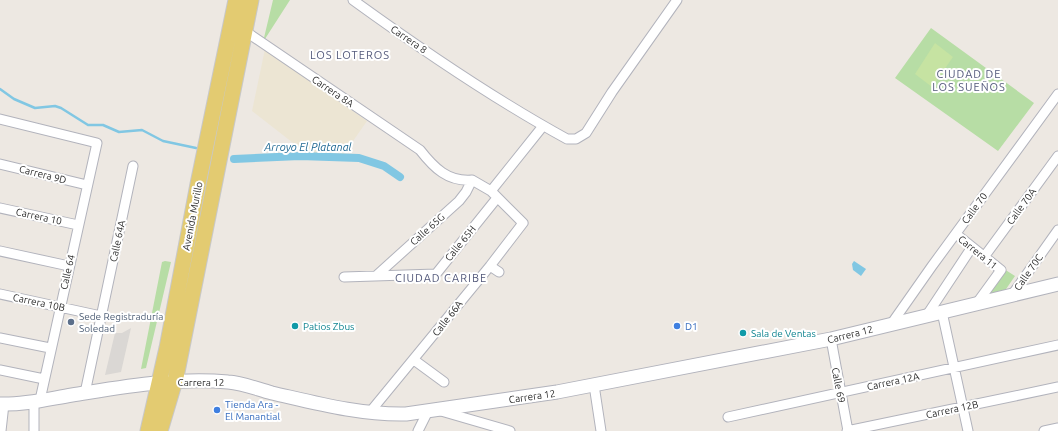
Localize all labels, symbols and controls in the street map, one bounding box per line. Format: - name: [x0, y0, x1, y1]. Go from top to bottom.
- street label: Carrera 8: [389, 23, 429, 56]
- district label: LOS LOTEROS: [310, 49, 390, 61]
- district label: CIUDAD DE LOS SUEÑOS: [932, 68, 1006, 93]
- street label: Carrera 8A: [310, 74, 356, 110]
- water label: Arroyo El Platanal: [263, 141, 352, 153]
- street label: Carrera 9D: [18, 163, 68, 186]
- street label: Avenida Murillo: [180, 181, 205, 251]
- street label: Calle 70A: [1005, 186, 1039, 227]
- street label: Calle 70: [959, 190, 990, 226]
- street label: Carrera 10: [15, 206, 63, 227]
- street label: Calle 65G: [408, 211, 447, 248]
- street label: Calle 64A: [108, 219, 127, 263]
- street label: Calle 65H: [443, 223, 478, 263]
- street label: Carrera 11: [956, 233, 999, 271]
- street label: Calle 70C: [1012, 252, 1045, 293]
- street label: Calle 64: [58, 253, 77, 291]
- district label: CIUDAD CARIBE: [395, 272, 487, 284]
- street label: Carrera 10B: [12, 292, 66, 313]
- street label: Calle 66A: [430, 298, 465, 338]
- place label: Sede Registraduría Soledad: [79, 311, 163, 334]
- marker: Sede Registraduría Soledad: [66, 317, 76, 327]
- marker: Patios Zbus: [290, 321, 300, 331]
- place label: Patios Zbus: [303, 321, 354, 332]
- marker: D1: [672, 321, 682, 331]
- place label: D1: [685, 321, 698, 332]
- street label: Carrera 12: [826, 323, 874, 345]
- marker: Sala de Ventas: [738, 328, 748, 338]
- place label: Sala de Ventas: [751, 328, 816, 339]
- street label: Calle 69: [830, 367, 847, 404]
- street label: Carrera 12A: [866, 370, 921, 392]
- street label: Carrera 12: [178, 377, 224, 388]
- street label: Carrera 12: [508, 388, 556, 405]
- place label: Tienda Ara - El Manantial: [225, 399, 280, 422]
- street label: Carrera 12B: [925, 399, 979, 420]
- marker: Tienda Ara - El Manantial: [212, 405, 222, 415]

